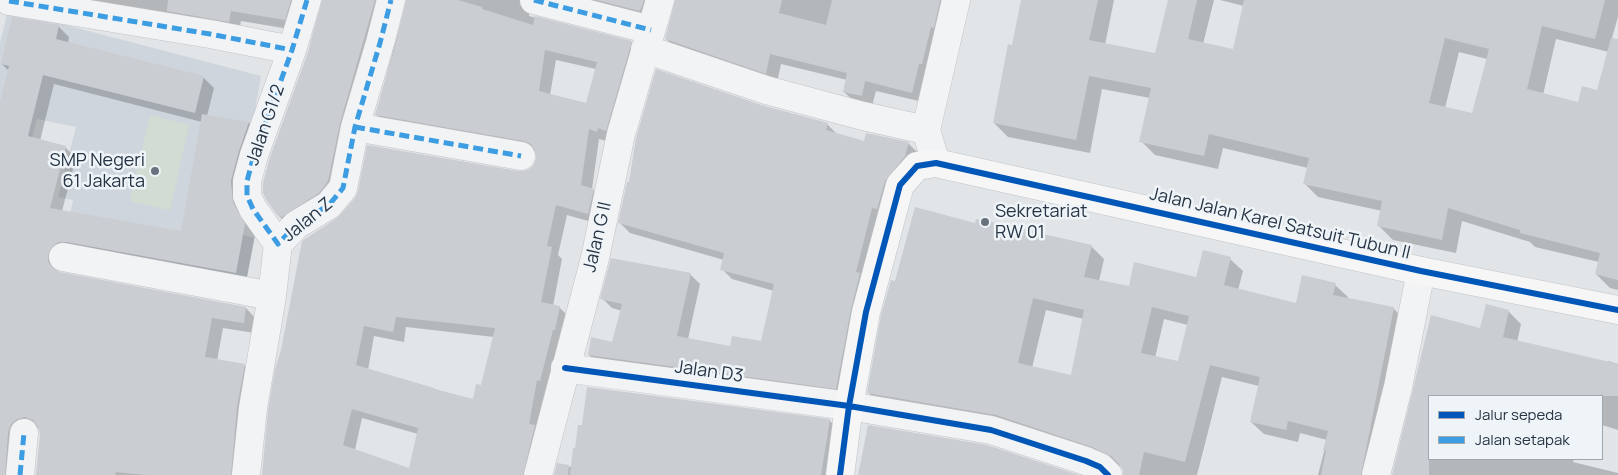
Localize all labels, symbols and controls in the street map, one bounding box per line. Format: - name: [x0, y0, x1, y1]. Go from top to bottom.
- street label: Jalan G1/2: [242, 82, 290, 168]
- place label: SMP Negeri 61 Jakarta: [50, 150, 145, 192]
- marker: SMP Negeri 61 Jakarta: [149, 165, 161, 177]
- street label: Jalan Jalan Karel Satsuit Tubun II: [1147, 183, 1413, 265]
- street label: Jalan Z: [279, 193, 337, 247]
- street label: Jalan G II: [579, 200, 617, 274]
- place label: Sekretariat RW 01: [995, 201, 1087, 243]
- marker: Sekretariat RW 01: [979, 216, 991, 228]
- street label: Jalan D3: [673, 357, 745, 387]
- legend: [1428, 395, 1603, 460]
- text: Jalur sepeda: [1475, 404, 1562, 425]
- text: Jalan setapak: [1475, 429, 1570, 450]

